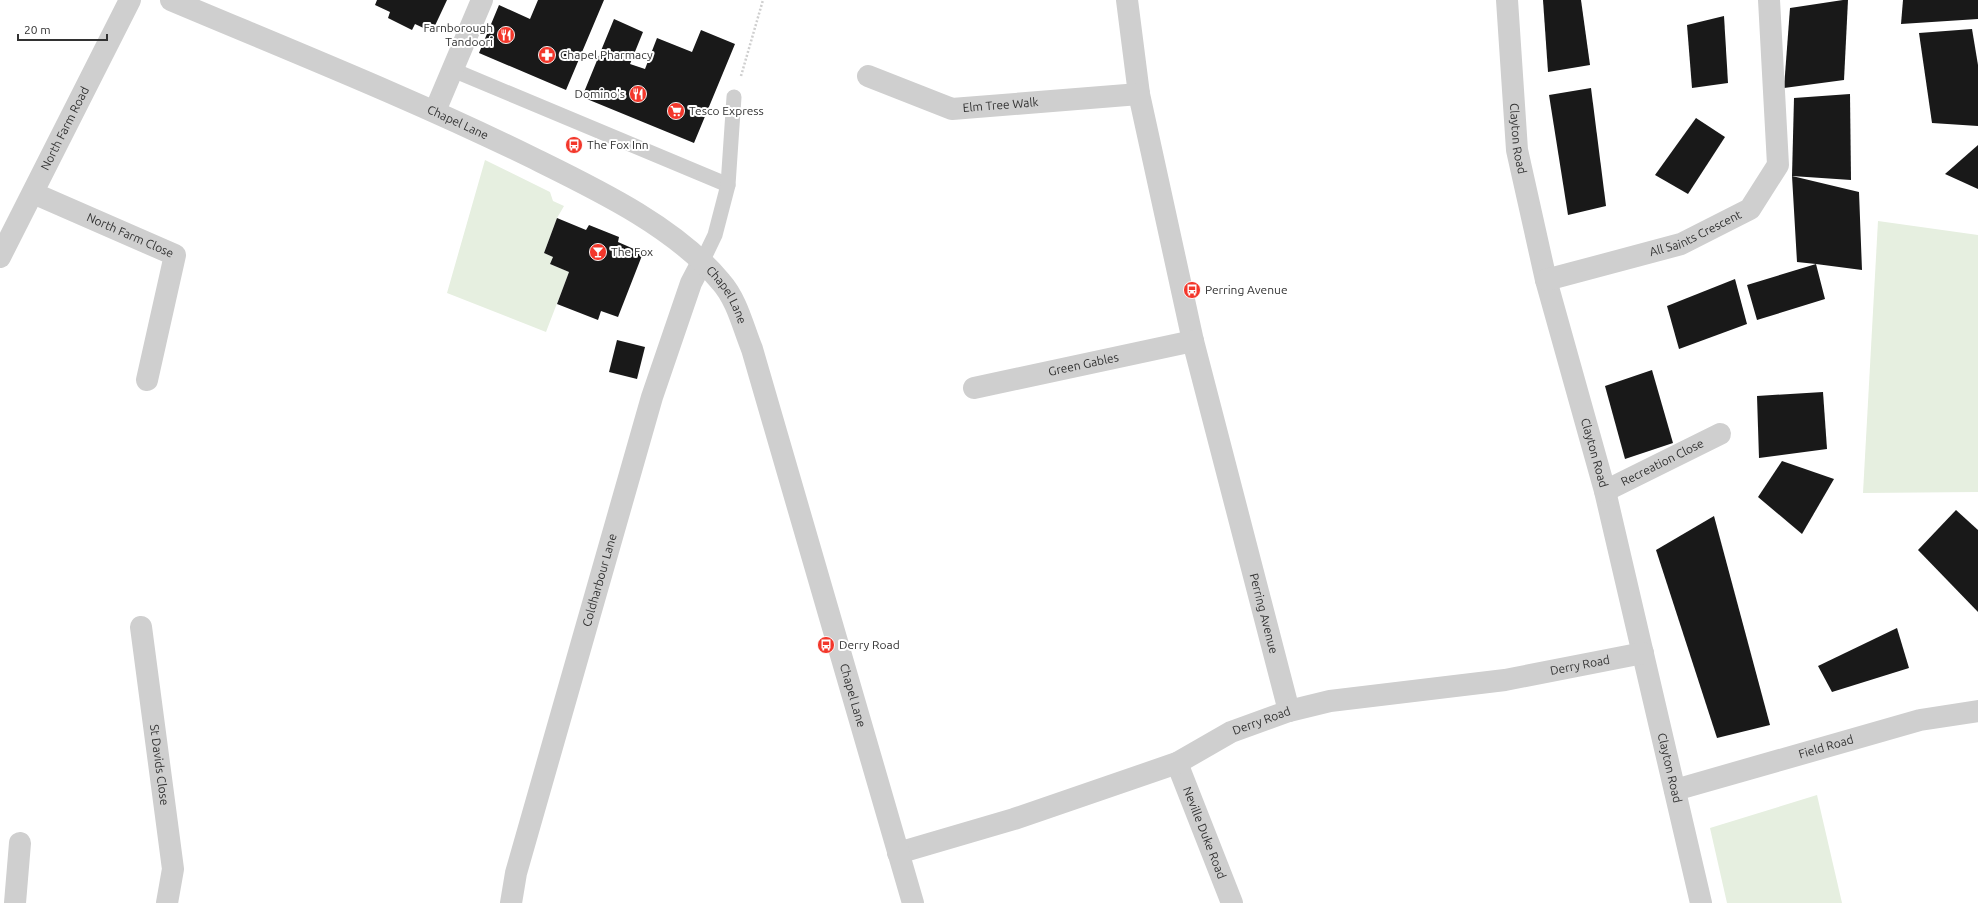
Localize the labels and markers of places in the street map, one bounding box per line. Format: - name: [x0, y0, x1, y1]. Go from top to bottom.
- place label: Farnborough Tandoori: [423, 21, 493, 48]
- restaurant icon: Farnborough Tandoori: [496, 25, 516, 45]
- pharmacy icon: Chapel Pharmacy: [537, 45, 557, 65]
- place label: Chapel Pharmacy: [560, 48, 653, 61]
- restaurant icon: Domino's: [628, 84, 648, 104]
- place label: Domino's: [575, 87, 625, 100]
- supermarket icon: Tesco Express: [666, 101, 686, 121]
- place label: Tesco Express: [689, 104, 764, 117]
- bus stop icon: The Fox Inn: [564, 135, 584, 155]
- place label: The Fox Inn: [587, 138, 649, 151]
- bar icon: The Fox: [588, 242, 608, 262]
- place label: The Fox: [611, 245, 653, 258]
- bus stop icon: Perring Avenue: [1182, 280, 1202, 300]
- place label: Perring Avenue: [1205, 283, 1288, 296]
- bus stop icon: Derry Road: [816, 635, 836, 655]
- place label: Derry Road: [839, 638, 900, 651]

